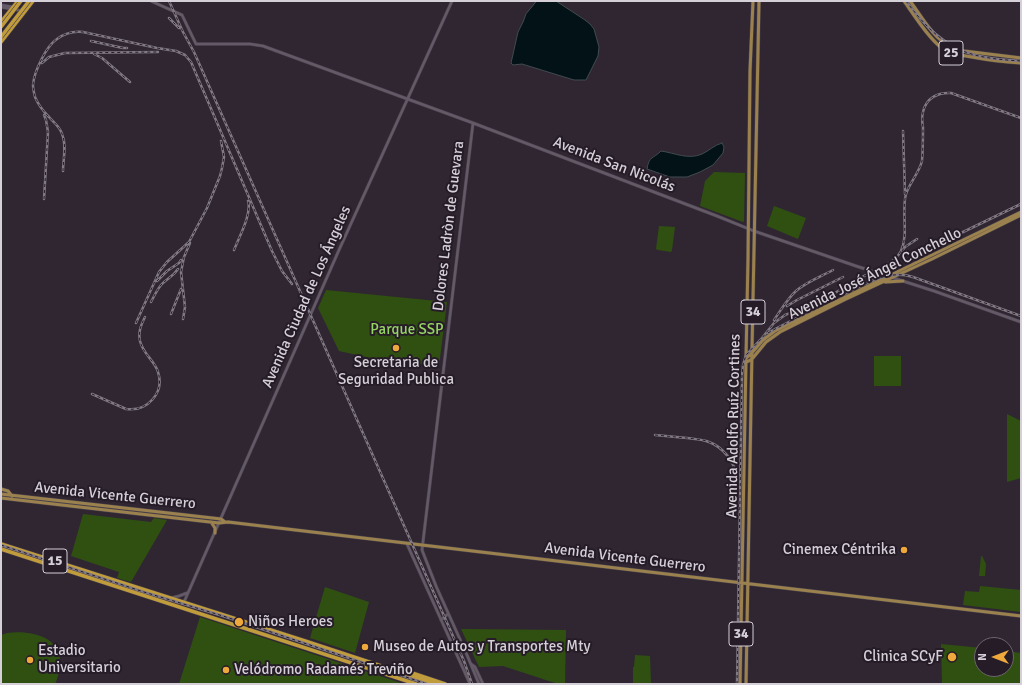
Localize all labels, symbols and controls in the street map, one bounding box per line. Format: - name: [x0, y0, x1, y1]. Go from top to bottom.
- road number: 25: [939, 41, 963, 65]
- street label: Avenida San Nicolás: [550, 133, 678, 197]
- street label: Dolores Ladròn de Guevara: [430, 140, 468, 312]
- street label: Avenida Ciudad de Los Ángeles: [259, 203, 355, 391]
- street label: Avenida José Ángel Conchello: [785, 224, 965, 324]
- road number: 34: [741, 300, 765, 324]
- park label: Parque SSP: [370, 321, 444, 339]
- street label: Avenida Adolfo Ruíz Cortines: [723, 334, 745, 518]
- marker: Secretaria de Seguridad Publica: [391, 343, 401, 353]
- place label: Secretaria de Seguridad Publica: [338, 354, 454, 389]
- street label: Avenida Vicente Guerrero: [33, 479, 197, 513]
- street label: Avenida Vicente Guerrero: [543, 539, 707, 577]
- place label: Cinemex Céntrika: [783, 541, 896, 559]
- marker: Cinemex Céntrika: [899, 545, 909, 555]
- road number: 15: [43, 549, 67, 573]
- place label: Niños Heroes: [248, 613, 333, 631]
- marker: Niños Heroes: [233, 616, 245, 628]
- road number: 34: [729, 622, 753, 646]
- north arrow: [974, 637, 1014, 677]
- place label: Museo de Autos y Transportes Mty: [373, 638, 590, 656]
- place label: Estadio Universitario: [38, 642, 121, 677]
- marker: Museo de Autos y Transportes Mty: [360, 642, 370, 652]
- place label: Clinica SCyF: [863, 648, 943, 666]
- marker: Clinica SCyF: [946, 651, 958, 663]
- text: N: [976, 653, 989, 661]
- marker: Estadio Universitario: [25, 655, 35, 665]
- place label: Velódromo Radamés Treviño: [234, 661, 413, 679]
- marker: Velódromo Radamés Treviño: [221, 665, 231, 675]

